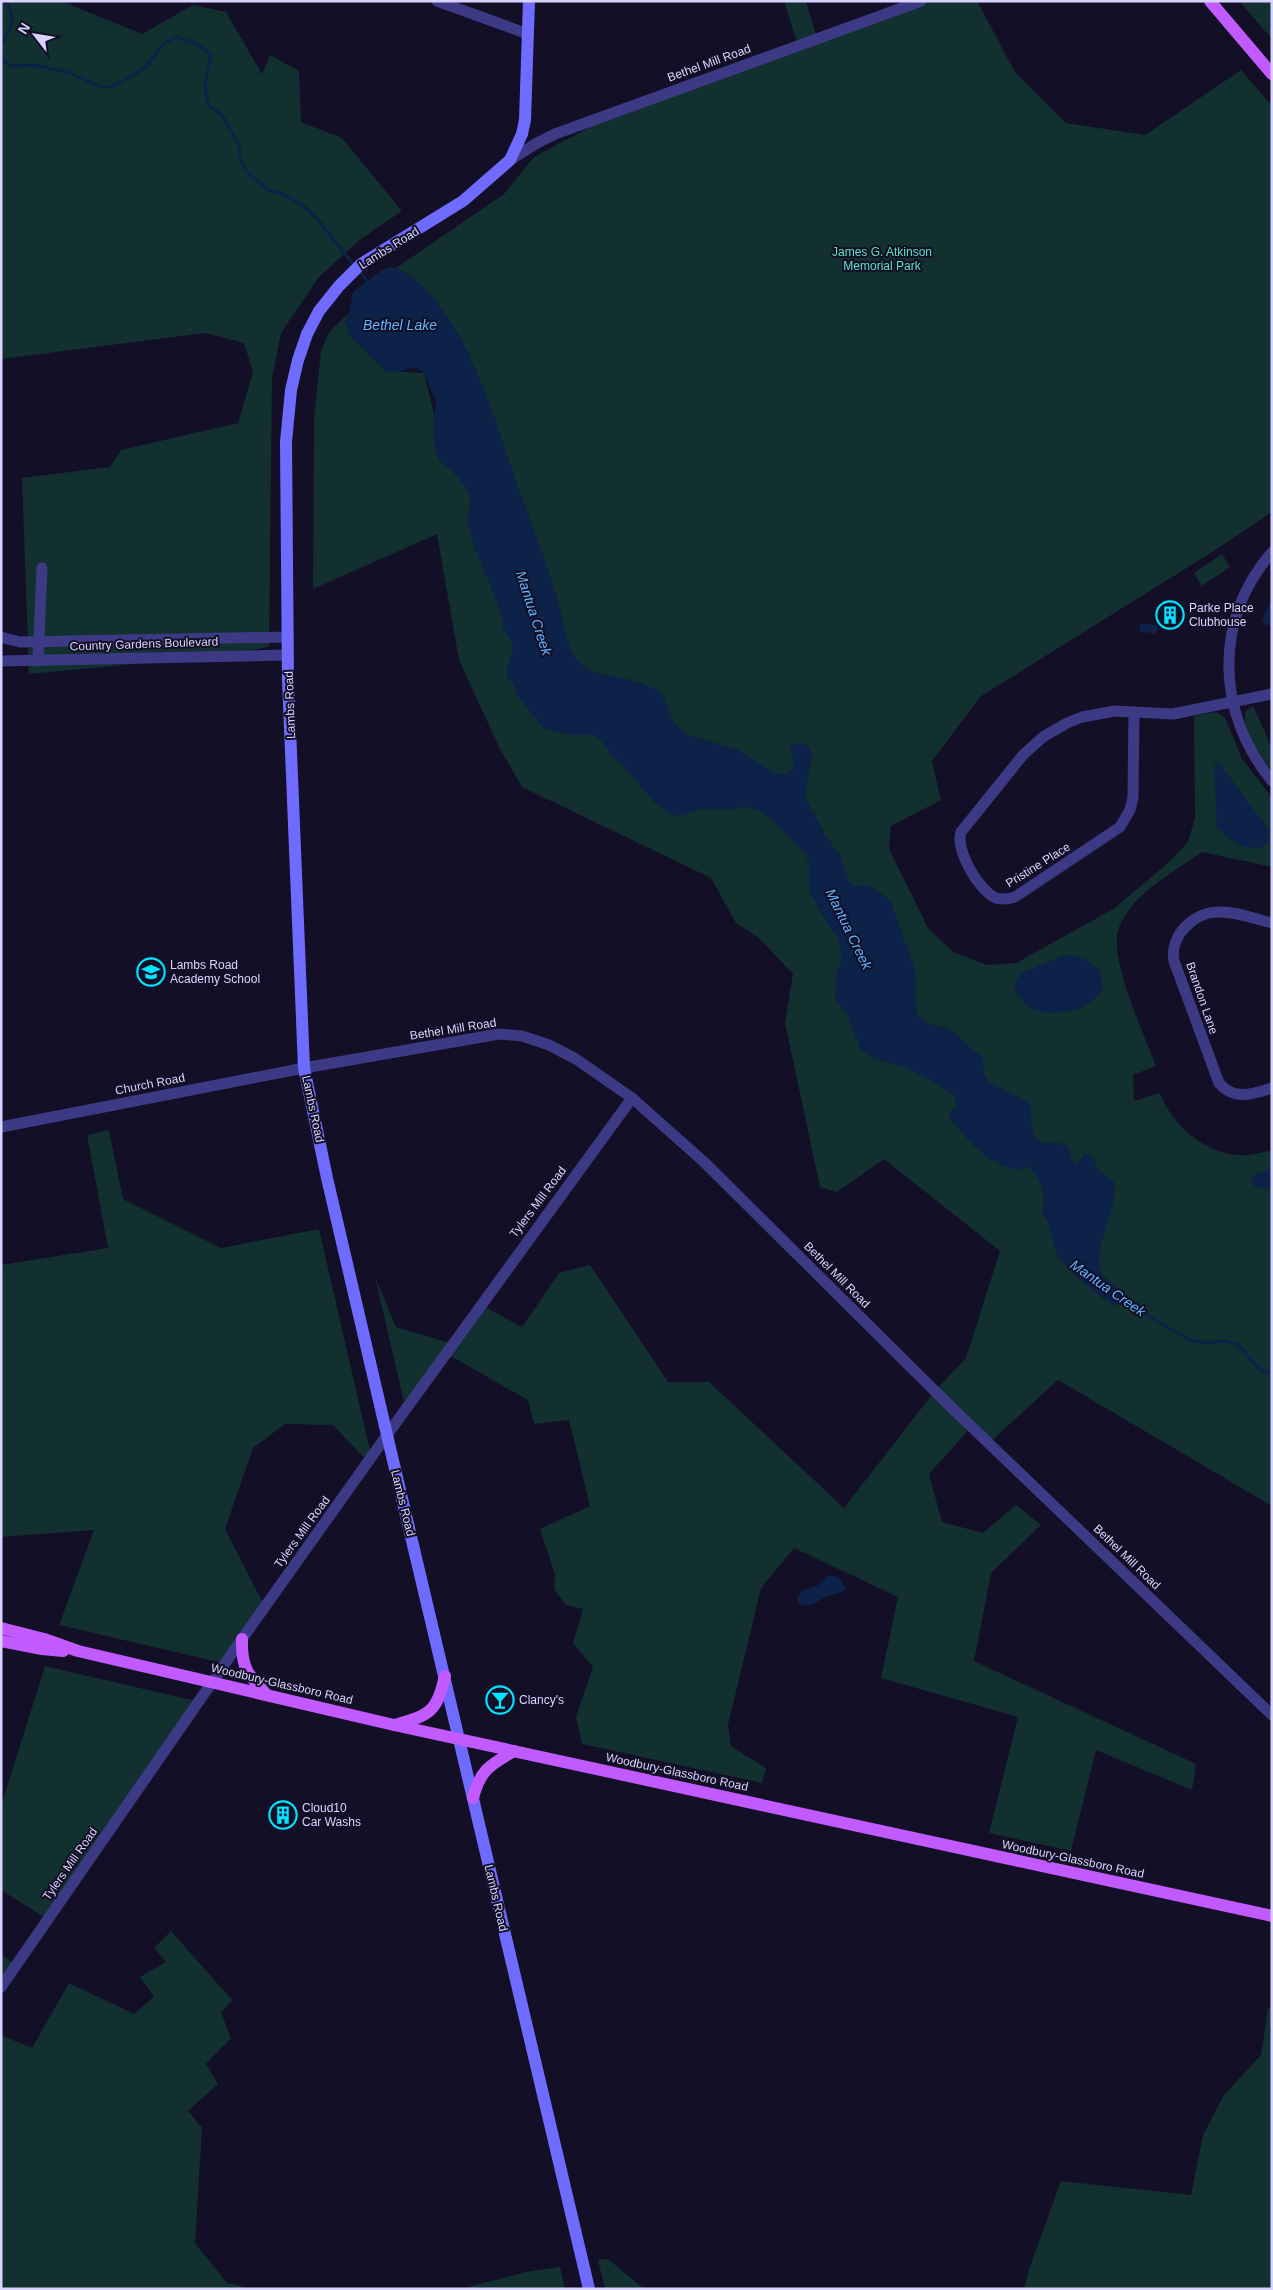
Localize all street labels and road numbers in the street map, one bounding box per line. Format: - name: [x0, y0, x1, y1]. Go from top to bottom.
- street label: Bethel Mill Road: [666, 41, 752, 85]
- street label: Lambs Road: [356, 224, 422, 272]
- street label: Country Gardens Boulevard: [69, 634, 219, 654]
- street label: Lambs Road: [282, 671, 298, 739]
- street label: Pristine Place: [1003, 839, 1073, 890]
- street label: Brandon Lane: [1183, 960, 1221, 1036]
- street label: Bethel Mill Road: [409, 1015, 497, 1043]
- street label: Church Road: [114, 1070, 186, 1098]
- street label: Lambs Road: [299, 1074, 327, 1144]
- street label: Tylers Mill Road: [507, 1164, 569, 1240]
- street label: Bethel Mill Road: [801, 1239, 873, 1311]
- street label: Lambs Road: [388, 1468, 418, 1538]
- street label: Tylers Mill Road: [271, 1493, 333, 1571]
- street label: Bethel Mill Road: [1091, 1522, 1163, 1592]
- street label: Woodbury-Glassboro Road: [210, 1661, 354, 1707]
- street label: Woodbury-Glassboro Road: [605, 1750, 749, 1794]
- street label: Tylers Mill Road: [40, 1825, 100, 1903]
- street label: Woodbury-Glassboro Road: [1001, 1837, 1145, 1881]
- street label: Lambs Road: [482, 1863, 510, 1933]

